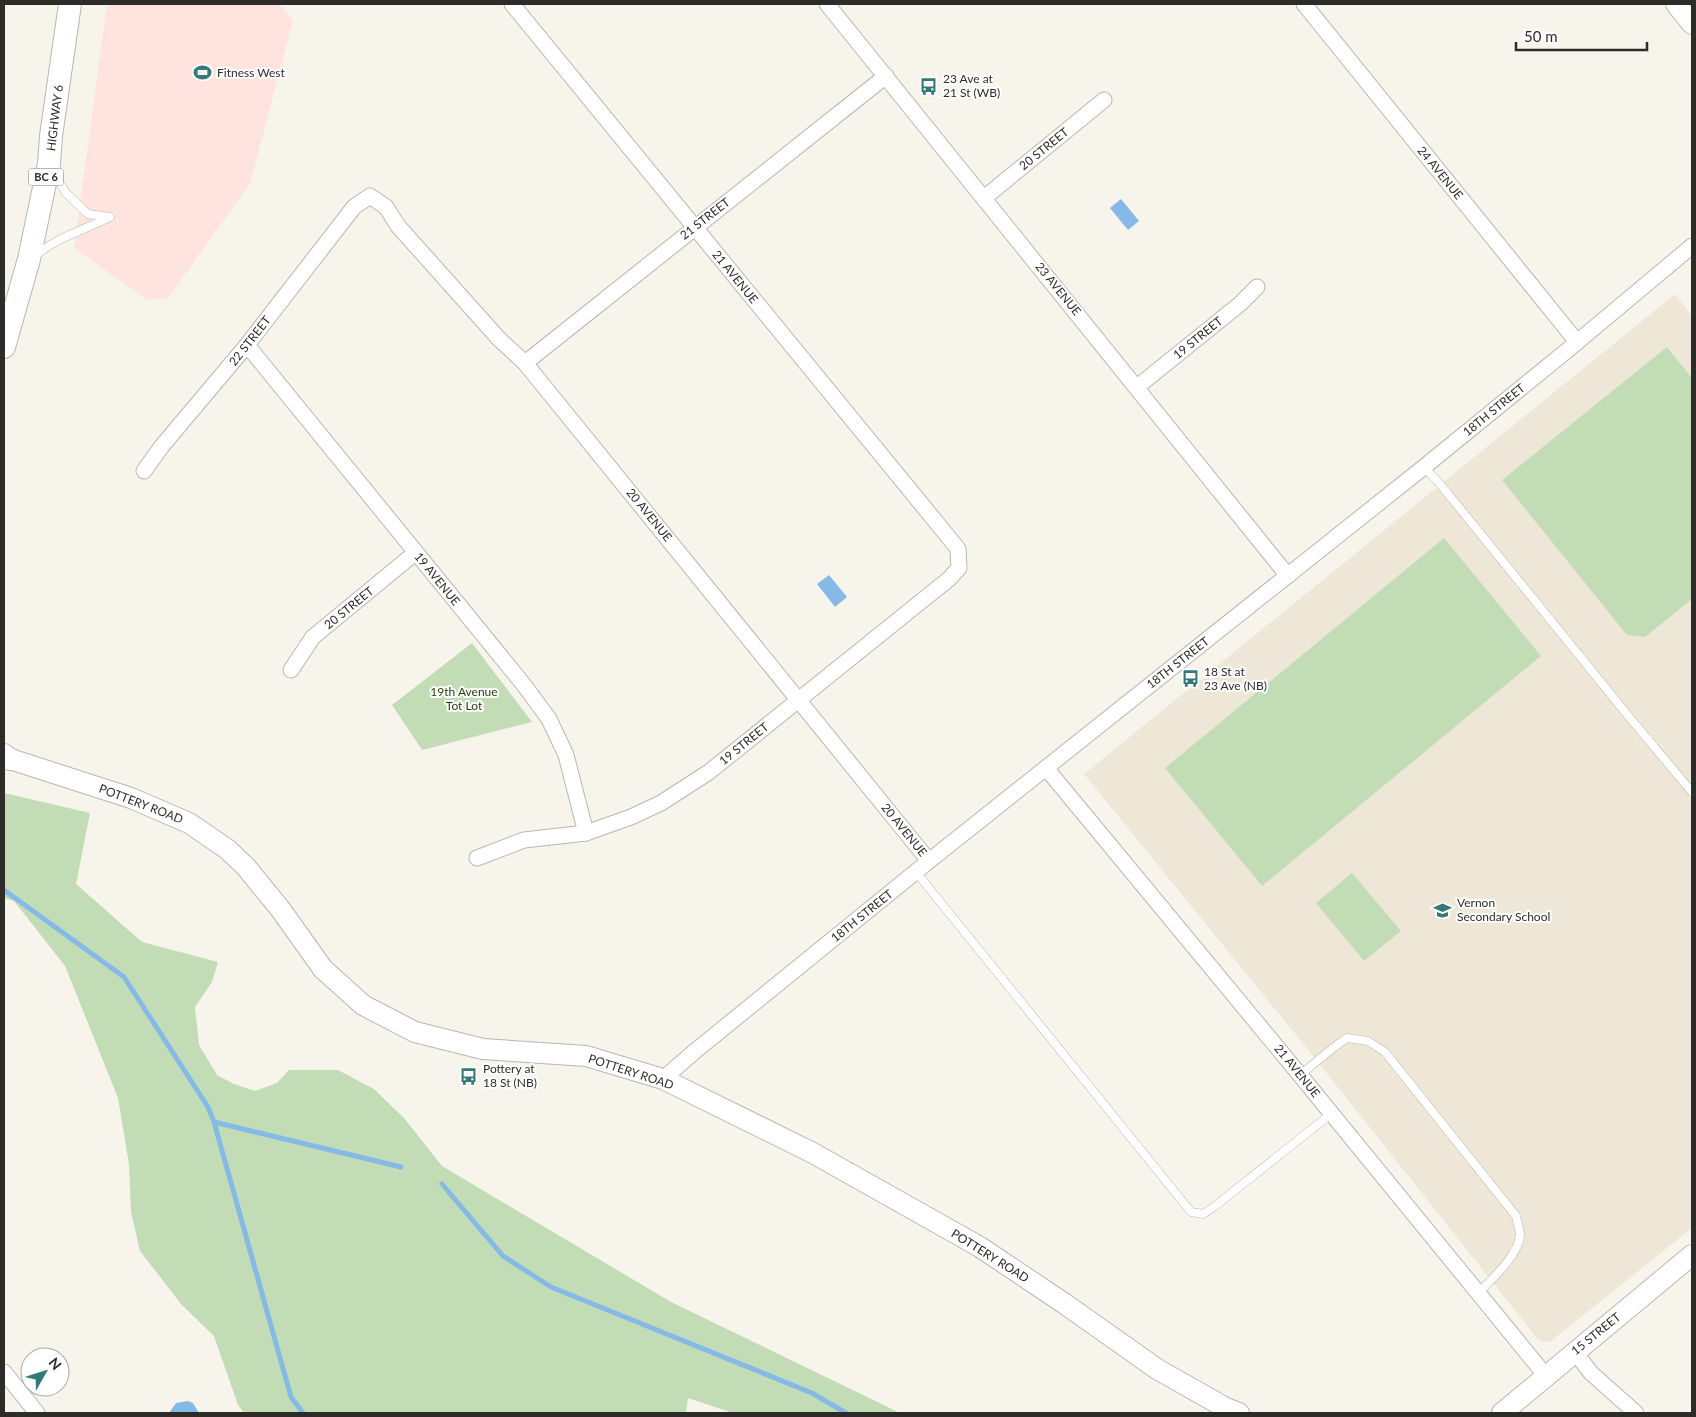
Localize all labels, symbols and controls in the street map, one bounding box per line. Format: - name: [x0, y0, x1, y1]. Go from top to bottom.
- scale bar: [1516, 20, 1647, 52]
- text: 50 m: [1524, 27, 1558, 45]
- sports icon: Fitness West: [193, 63, 213, 83]
- place label: Fitness West: [217, 65, 286, 80]
- place label: 23 Ave at 21 St (WB): [943, 71, 1000, 100]
- bus stop icon: 23 Ave at 21 St (WB): [919, 76, 939, 96]
- street label: HIGHWAY 6: [43, 84, 66, 152]
- street label: 20 STREET: [1016, 124, 1071, 173]
- street label: 24 AVENUE: [1414, 143, 1466, 202]
- road number: BC 6: [28, 168, 64, 186]
- street label: 21 STREET: [677, 195, 733, 243]
- street label: 21 AVENUE: [709, 247, 761, 306]
- street label: 23 AVENUE: [1032, 259, 1084, 318]
- street label: 22 STREET: [226, 313, 274, 369]
- street label: 19 STREET: [1170, 313, 1225, 362]
- street label: 18TH STREET: [1460, 380, 1528, 439]
- street label: 20 AVENUE: [623, 485, 675, 544]
- street label: 19 AVENUE: [411, 549, 463, 608]
- street label: 20 STREET: [321, 583, 376, 632]
- street label: 18TH STREET: [1143, 634, 1212, 692]
- place label: 18 St at 23 Ave (NB): [1204, 664, 1267, 693]
- bus stop icon: 18 St at 23 Ave (NB): [1180, 669, 1200, 689]
- park label: 19th Avenue Tot Lot: [430, 684, 498, 713]
- street label: 19 STREET: [716, 719, 771, 768]
- street label: POTTERY ROAD: [97, 781, 185, 826]
- street label: 20 AVENUE: [878, 800, 930, 859]
- street label: 18TH STREET: [828, 886, 896, 945]
- place label: Vernon Secondary School: [1457, 895, 1550, 924]
- school or university icon: Vernon Secondary School: [1433, 900, 1453, 920]
- street label: 21 AVENUE: [1271, 1041, 1323, 1100]
- street label: POTTERY ROAD: [587, 1051, 676, 1092]
- place label: Pottery at 18 St (NB): [483, 1061, 537, 1090]
- bus stop icon: Pottery at 18 St (NB): [459, 1066, 479, 1086]
- street label: POTTERY ROAD: [949, 1226, 1032, 1285]
- street label: 15 STREET: [1568, 1309, 1623, 1358]
- north arrow: [20, 1347, 70, 1397]
- text: N: [45, 1354, 65, 1373]

